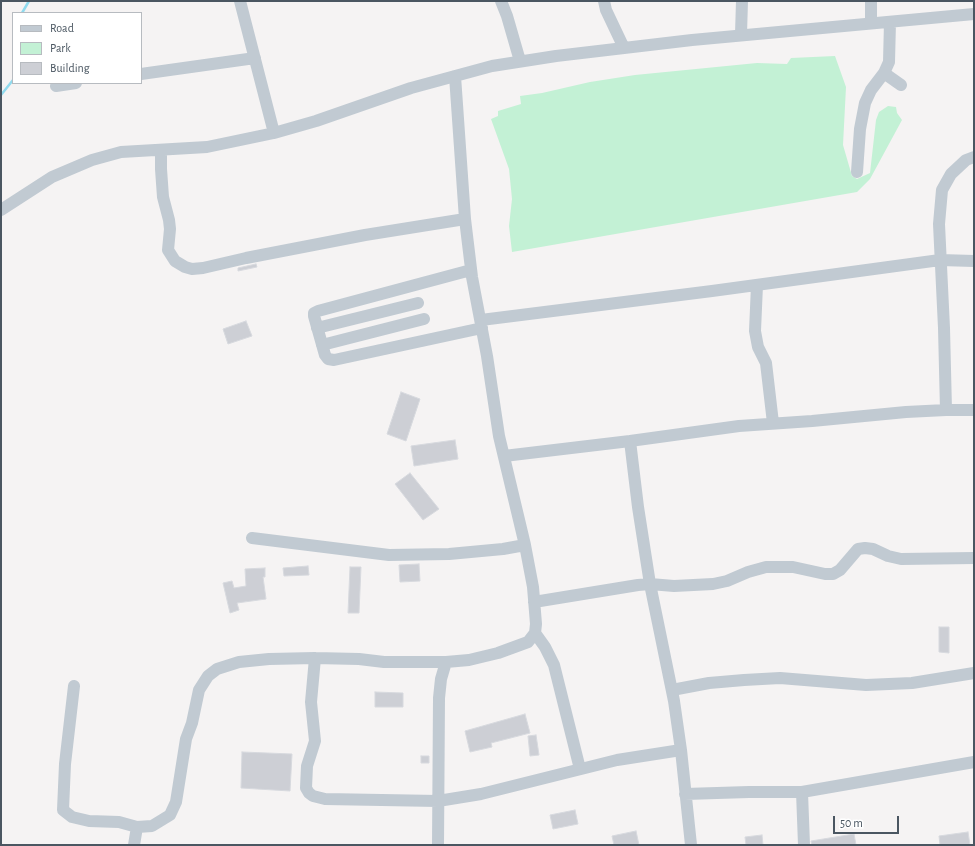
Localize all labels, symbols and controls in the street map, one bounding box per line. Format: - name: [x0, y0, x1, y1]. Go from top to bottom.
- legend: [12, 12, 142, 84]
- text: Road: [50, 22, 74, 34]
- text: Park: [50, 42, 71, 54]
- text: Building: [50, 62, 90, 74]
- scale bar: [835, 808, 901, 834]
- text: 50 m: [840, 817, 863, 829]

